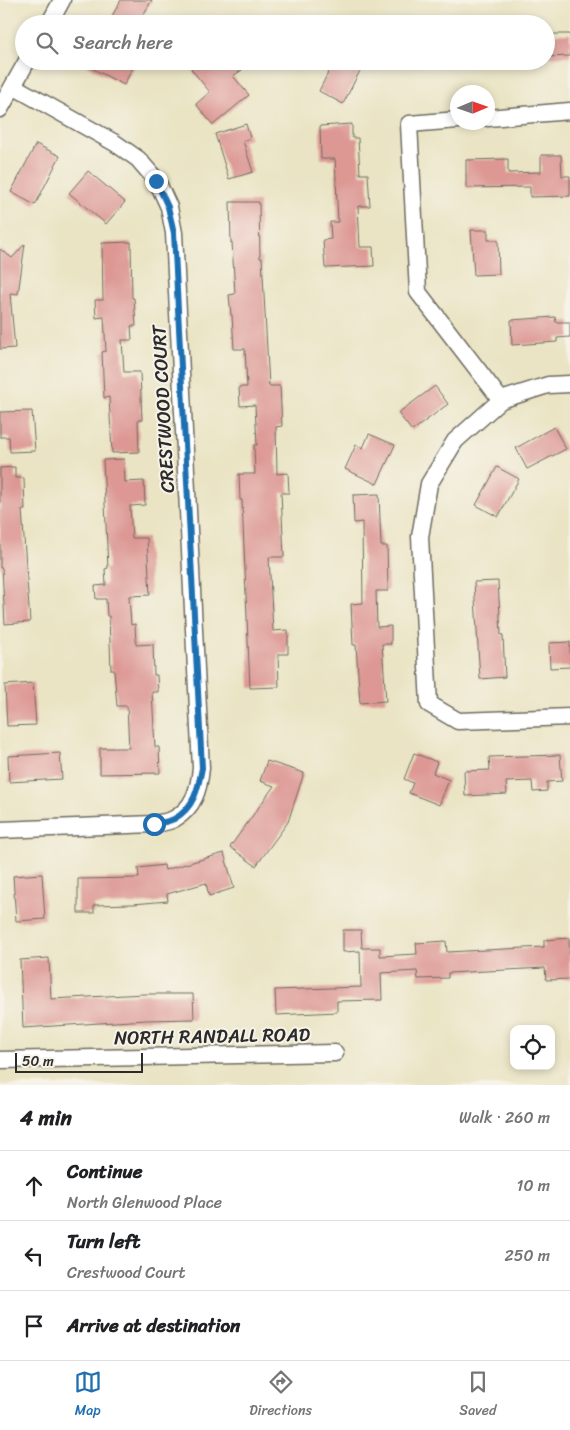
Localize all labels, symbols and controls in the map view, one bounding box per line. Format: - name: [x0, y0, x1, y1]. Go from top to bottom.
- search box: [15, 15, 555, 70]
- text: Search here: [73, 26, 173, 59]
- icon: search: [33, 29, 61, 57]
- north arrow: [450, 85, 495, 130]
- route end: [145, 170, 168, 193]
- street label: CRESTWOOD COURT: [142, 323, 184, 494]
- route start: [143, 813, 166, 836]
- street label: NORTH RANDALL ROAD: [114, 1018, 311, 1054]
- map controls: [510, 1025, 555, 1070]
- button: locate: [510, 1025, 555, 1070]
- text: 50 m: [22, 1049, 54, 1074]
- scale bar: [15, 1050, 142, 1073]
- text: 4 min: [20, 1099, 72, 1137]
- text: Walk · 260 m: [459, 1103, 550, 1132]
- text: Continue: [67, 1155, 143, 1188]
- text: 10 m: [517, 1171, 550, 1200]
- icon: ahead: [20, 1172, 48, 1200]
- text: North Glenwood Place: [67, 1188, 222, 1217]
- text: Turn left: [67, 1225, 140, 1258]
- text: 250 m: [504, 1241, 550, 1270]
- icon: left: [20, 1242, 48, 1270]
- text: Crestwood Court: [67, 1258, 186, 1287]
- text: Arrive at destination: [67, 1309, 240, 1342]
- icon: arrive: [20, 1312, 48, 1340]
- tab: Map: [74, 1368, 102, 1423]
- tab: Directions: [249, 1368, 312, 1423]
- tab: Saved: [459, 1368, 496, 1423]

